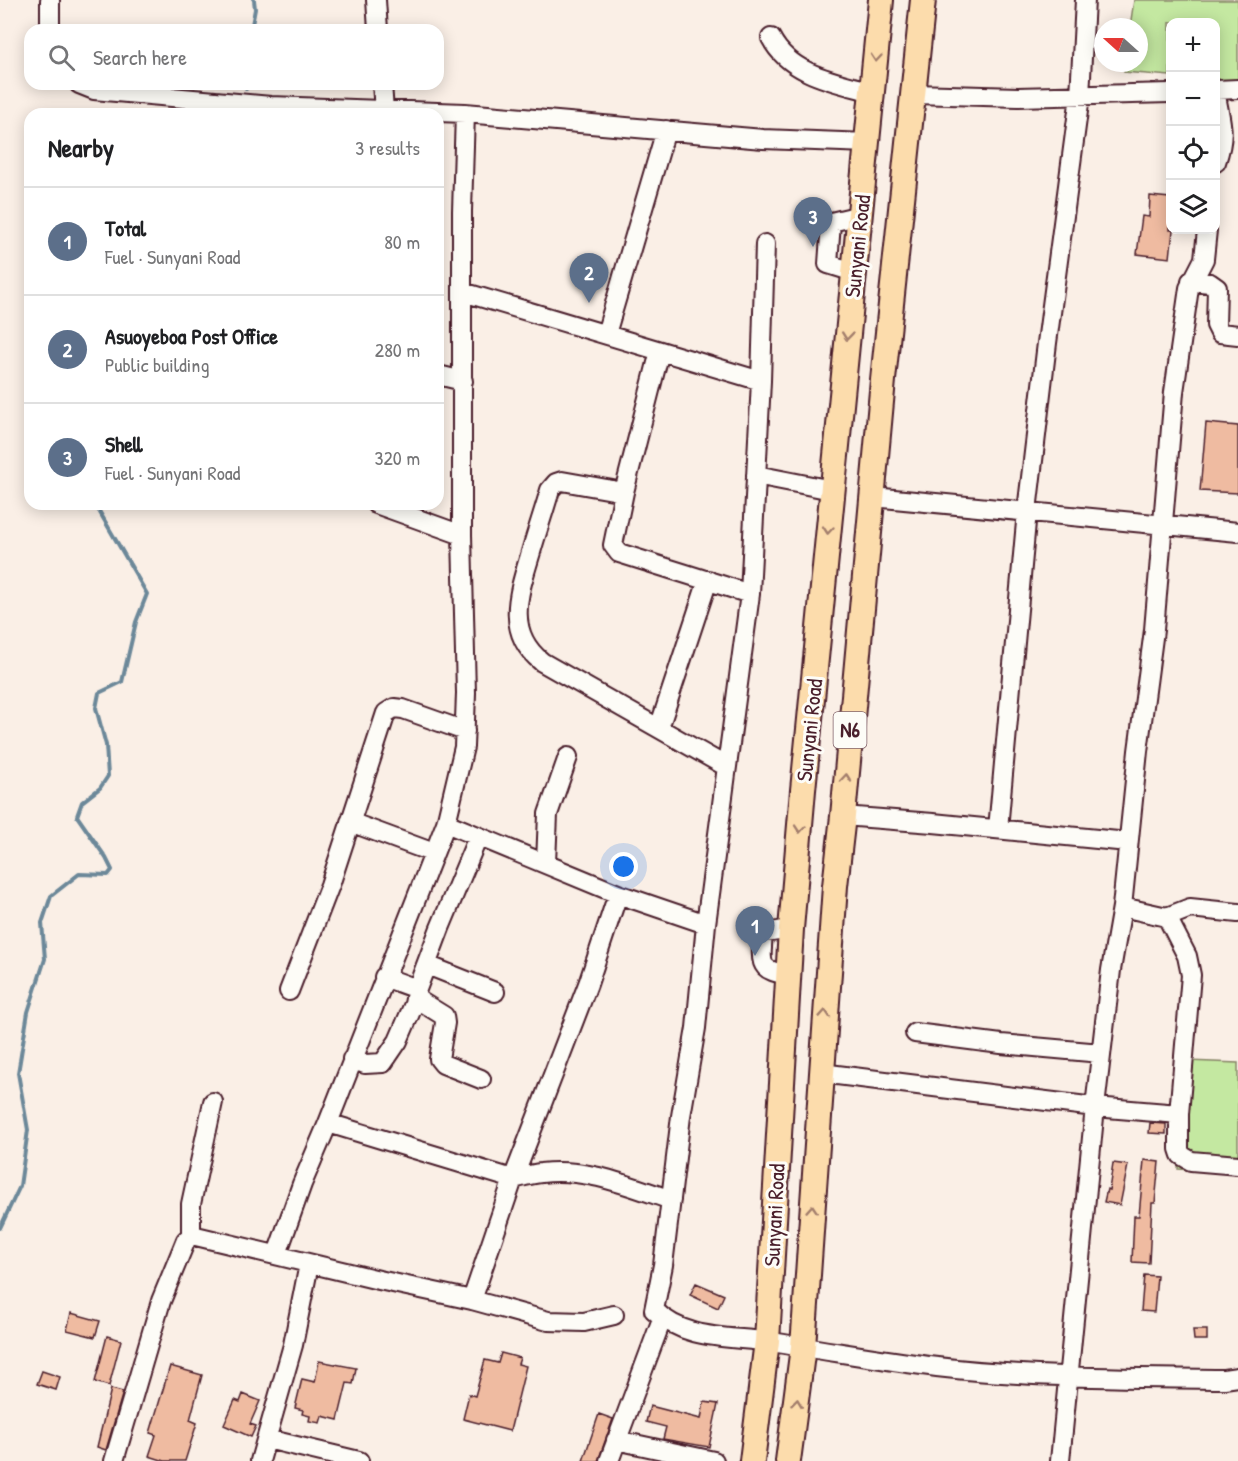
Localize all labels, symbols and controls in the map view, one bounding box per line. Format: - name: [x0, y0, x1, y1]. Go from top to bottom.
- north arrow: [1094, 18, 1148, 72]
- map controls: [1166, 18, 1220, 234]
- button: +: [1166, 18, 1220, 72]
- search box: [24, 24, 444, 90]
- icon: search: [45, 41, 78, 74]
- text: Search here: [93, 42, 187, 72]
- one-way arrow: [870, 54, 883, 63]
- button: −: [1166, 72, 1220, 126]
- button: locate: [1166, 126, 1220, 180]
- text: Nearby: [48, 130, 114, 165]
- text: 3 results: [355, 134, 420, 161]
- button: layers: [1166, 180, 1220, 234]
- street label: Sunyani Road: [837, 193, 877, 299]
- pin: 3: [794, 198, 832, 247]
- text: Total: [105, 213, 146, 243]
- text: 1: [64, 228, 71, 255]
- text: 80 m: [384, 228, 420, 255]
- text: Fuel · Sunyani Road: [105, 243, 240, 270]
- pin: 2: [570, 254, 608, 303]
- text: Asuoyeboa Post Office: [105, 321, 278, 351]
- one-way arrow: [841, 331, 854, 340]
- text: 2: [63, 336, 72, 363]
- text: 280 m: [375, 336, 420, 363]
- text: Public building: [105, 351, 209, 378]
- text: Shell: [105, 429, 143, 459]
- text: 3: [63, 444, 72, 471]
- text: 320 m: [375, 444, 420, 471]
- text: Fuel · Sunyani Road: [105, 459, 240, 486]
- one-way arrow: [822, 525, 835, 534]
- street label: Sunyani Road: [789, 677, 829, 783]
- road number: N6: [834, 712, 866, 748]
- one-way arrow: [839, 774, 852, 783]
- one-way arrow: [794, 824, 807, 833]
- your location: [609, 852, 638, 881]
- pin: 1: [736, 906, 774, 956]
- one-way arrow: [818, 1010, 831, 1019]
- street label: Sunyani Road: [756, 1162, 792, 1267]
- one-way arrow: [806, 1204, 819, 1213]
- one-way arrow: [790, 1399, 802, 1408]

